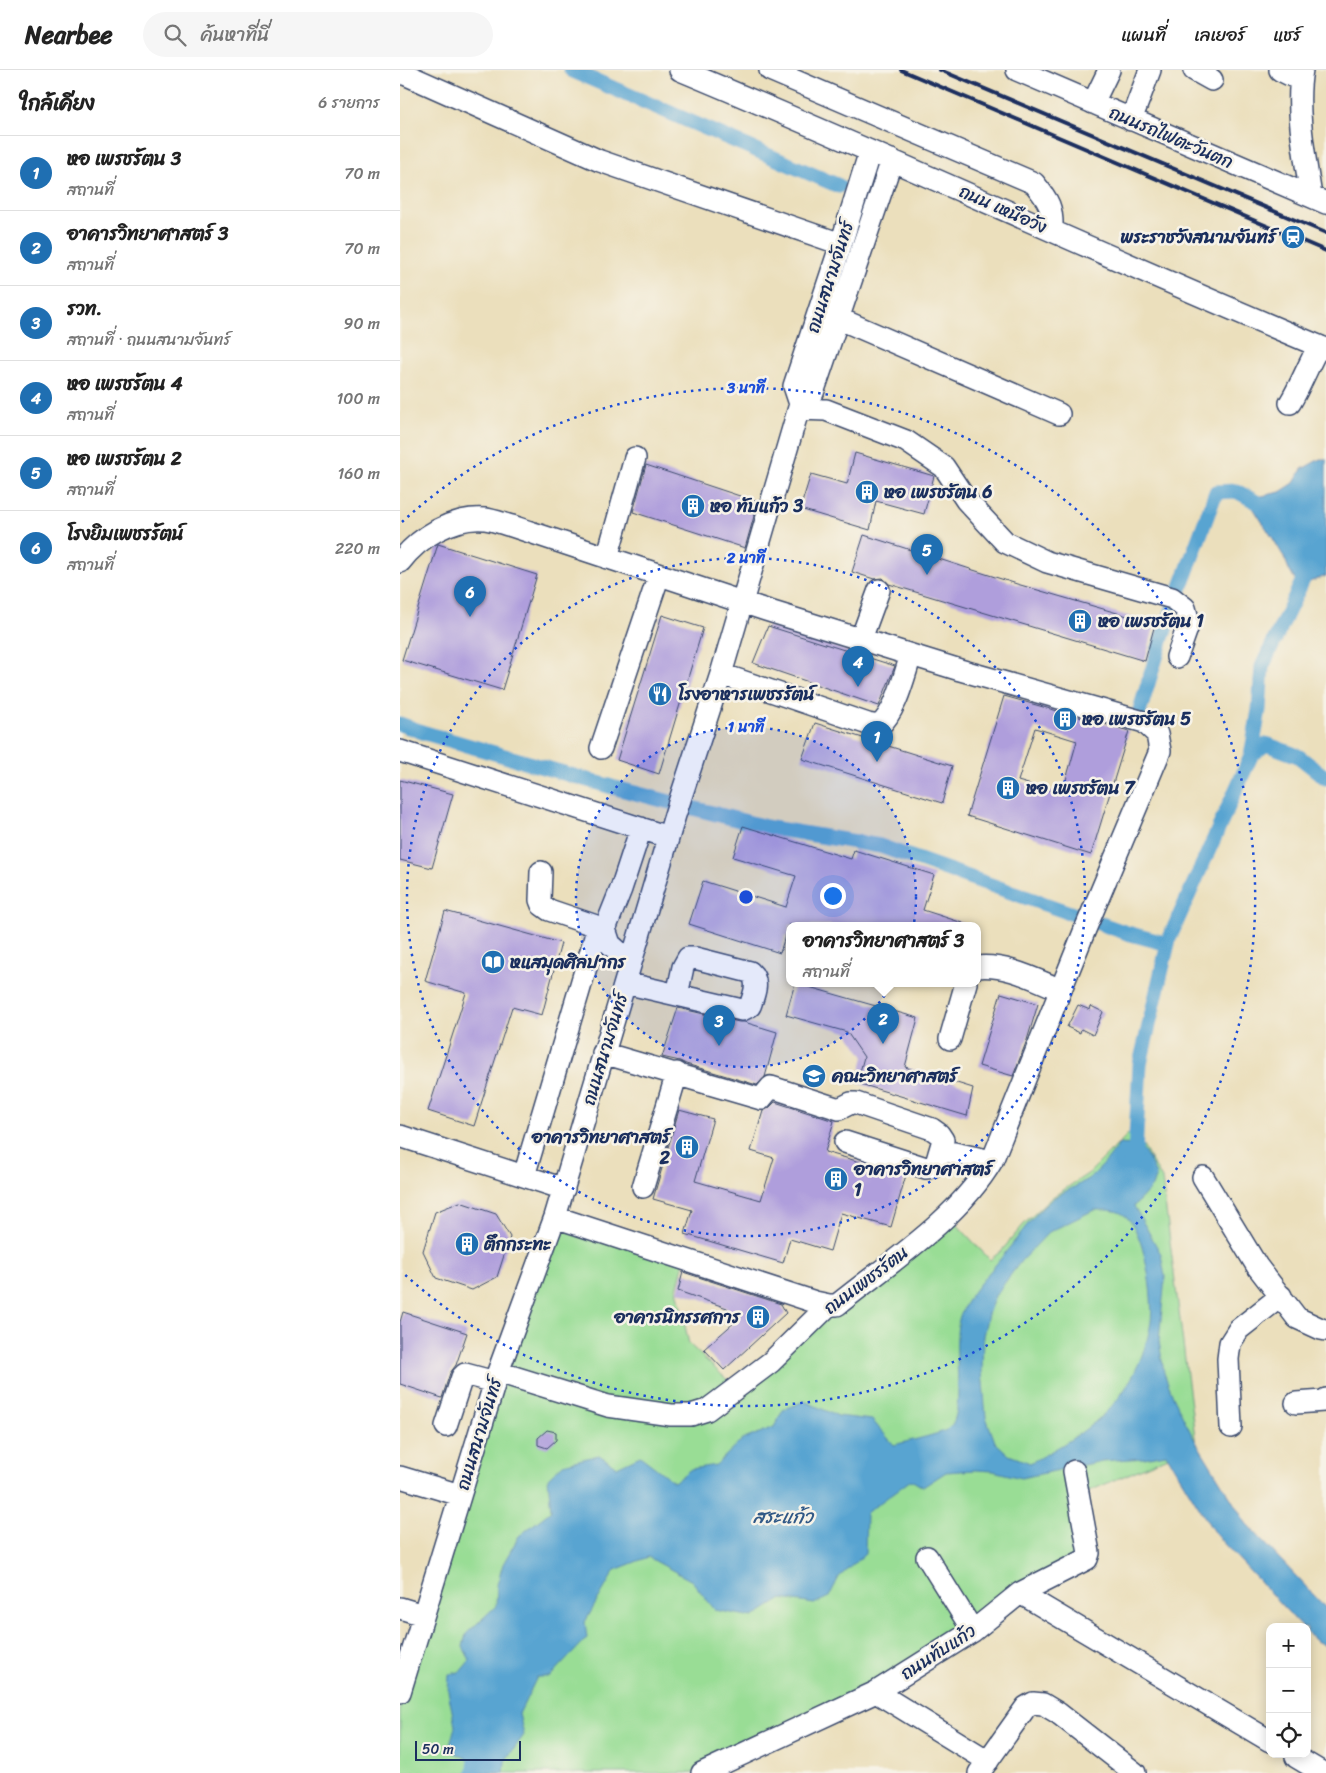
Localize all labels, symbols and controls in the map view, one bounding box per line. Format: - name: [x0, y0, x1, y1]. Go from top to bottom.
- search box: [143, 12, 493, 57]
- text: Nearbee: [25, 14, 113, 56]
- text: ค้นหาที่นี่: [201, 18, 269, 51]
- text: แผนที่: [1121, 19, 1166, 51]
- text: เลเยอร์: [1194, 19, 1245, 51]
- text: แชร์: [1273, 19, 1301, 51]
- icon: search: [161, 21, 189, 49]
- text: ใกล้เคียง: [20, 84, 95, 122]
- text: 6 รายการ: [318, 88, 380, 117]
- street label: ถนนรถไฟตะวันตก: [1104, 96, 1238, 178]
- text: หอ เพรชรัตน 3: [67, 142, 181, 175]
- text: 1: [33, 159, 39, 188]
- text: 70 m: [344, 159, 380, 188]
- text: สถานที่: [67, 175, 114, 204]
- street label: ถนน เหนือวัง: [954, 175, 1053, 243]
- street label: ถนนสนามจันทร์: [797, 214, 864, 337]
- text: อาคารวิทยาศาสตร์ 3: [67, 217, 228, 250]
- place label: พระราชวังสนามจันทร์: [1120, 221, 1280, 253]
- station icon: พระราชวังสนามจันทร์: [1280, 224, 1306, 250]
- text: 2: [31, 234, 41, 263]
- text: 70 m: [344, 234, 380, 263]
- text: สถานที่: [67, 250, 114, 279]
- text: รวท.: [67, 292, 102, 325]
- text: 3: [32, 309, 40, 338]
- text: 90 m: [344, 309, 380, 338]
- text: สถานที่ · ถนนสนามจันทร์: [67, 325, 231, 354]
- text: หอ เพรชรัตน 4: [67, 367, 183, 400]
- text: 3 นาที: [726, 375, 767, 401]
- text: 4: [31, 384, 41, 413]
- text: 100 m: [336, 384, 380, 413]
- text: สถานที่: [67, 400, 114, 429]
- text: หอ เพรชรัตน 2: [67, 442, 182, 475]
- text: 5: [31, 459, 41, 488]
- text: 160 m: [337, 459, 380, 488]
- text: สถานที่: [67, 475, 114, 504]
- place label: หอ เพรชรัตน 6: [884, 476, 992, 508]
- building icon: หอ เพรชรัตน 6: [854, 479, 880, 505]
- place label: หอ ทับแก้ว 3: [710, 490, 803, 522]
- building icon: หอ ทับแก้ว 3: [680, 493, 706, 519]
- text: โรงยิมเพชรรัตน์: [67, 517, 184, 550]
- text: 6: [31, 534, 41, 563]
- text: 220 m: [335, 534, 380, 563]
- pin: 5: [911, 534, 943, 575]
- text: 2 นาที: [726, 545, 767, 571]
- text: สถานที่: [67, 550, 114, 579]
- pin: 6: [454, 576, 486, 617]
- place label: หอ เพรชรัตน 1: [1098, 605, 1204, 637]
- building icon: หอ เพรชรัตน 1: [1067, 608, 1093, 634]
- pin: 4: [842, 646, 874, 687]
- place label: โรงอาหารเพชรรัตน์: [678, 678, 819, 710]
- restaurant icon: โรงอาหารเพชรรัตน์: [647, 681, 673, 707]
- place label: หอ เพรชรัตน 5: [1082, 703, 1191, 735]
- building icon: หอ เพรชรัตน 5: [1052, 706, 1078, 732]
- text: 1 นาที: [728, 714, 766, 740]
- pin: 1: [861, 721, 893, 762]
- place label: หอ เพรชรัตน 7: [1026, 772, 1136, 804]
- building icon: หอ เพรชรัตน 7: [995, 775, 1021, 801]
- your location: [820, 883, 846, 909]
- centre of rings: [737, 888, 755, 906]
- popup: [786, 922, 981, 987]
- text: อาคารวิทยาศาสตร์ 3: [803, 924, 964, 957]
- place label: หแสมุดศิลปากร: [510, 946, 627, 978]
- library icon: หแสมุดศิลปากร: [480, 949, 506, 975]
- text: สถานที่: [803, 957, 850, 986]
- street label: ถนนสนามจันทร์: [573, 986, 638, 1109]
- pin: 2: [867, 1003, 899, 1044]
- pin: 3: [703, 1005, 735, 1046]
- place label: คณะวิทยาศาสตร์: [831, 1060, 961, 1092]
- school or university icon: คณะวิทยาศาสตร์: [801, 1063, 827, 1089]
- place label: อาคารวิทยาศาสตร์ 2: [531, 1121, 674, 1174]
- building icon: อาคารวิทยาศาสตร์ 2: [674, 1134, 700, 1160]
- place label: อาคารวิทยาศาสตร์ 1: [853, 1153, 996, 1206]
- building icon: อาคารวิทยาศาสตร์ 1: [823, 1166, 849, 1192]
- place label: ตึกกระทะ: [483, 1228, 551, 1260]
- building icon: ตึกกระทะ: [454, 1231, 480, 1257]
- street label: ถนนเพชรรัตน: [816, 1237, 916, 1323]
- place label: อาคารนิทรรศการ: [613, 1301, 741, 1333]
- building icon: อาคารนิทรรศการ: [745, 1304, 771, 1330]
- street label: ถนนสนามจันทร์: [447, 1371, 512, 1494]
- water label: สระแก้ว: [752, 1500, 814, 1533]
- street label: ถนนทับแก้ว: [893, 1615, 983, 1689]
- map controls: [1266, 1623, 1311, 1758]
- button: +: [1266, 1623, 1311, 1668]
- button: −: [1266, 1668, 1311, 1713]
- button: locate: [1266, 1713, 1311, 1758]
- text: 50 m: [422, 1737, 454, 1762]
- scale bar: [415, 1738, 521, 1761]

